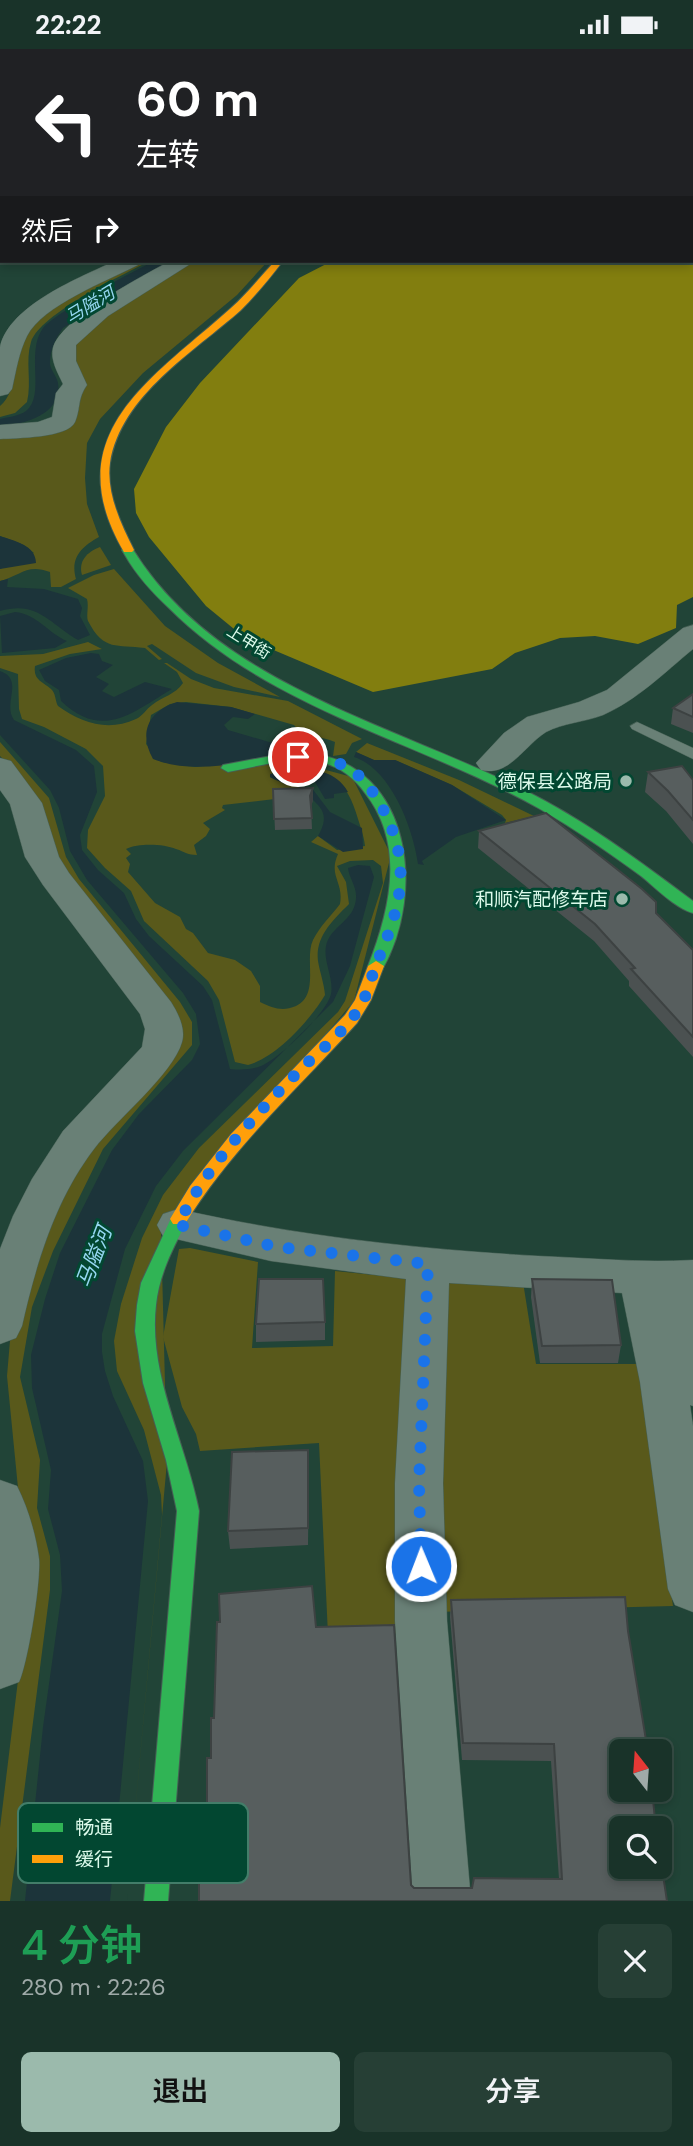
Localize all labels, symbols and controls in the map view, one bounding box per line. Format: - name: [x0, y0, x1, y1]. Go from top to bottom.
- text: 22:22: [35, 8, 102, 42]
- text: 60 m: [136, 67, 259, 131]
- icon: left: [21, 77, 112, 168]
- text: 左转: [136, 134, 200, 176]
- icon: right: [87, 210, 125, 248]
- text: 然后: [21, 214, 73, 248]
- water label: 马隘河: [61, 279, 122, 329]
- street label: 上甲街: [223, 620, 275, 664]
- pin: [268, 727, 328, 787]
- icon: arrive: [279, 738, 317, 776]
- place label: 德保县公路局: [498, 769, 612, 794]
- marker: 德保县公路局: [618, 773, 634, 789]
- place label: 和顺汽配修车店: [475, 887, 608, 912]
- marker: 和顺汽配修车店: [614, 891, 630, 907]
- water label: 马隘河: [70, 1219, 120, 1291]
- position arrow: [384, 1529, 458, 1603]
- north arrow: [609, 1739, 672, 1803]
- map controls: [609, 1739, 672, 1879]
- legend: [18, 1803, 248, 1883]
- text: 畅通: [75, 1815, 113, 1840]
- button: search: [609, 1816, 672, 1879]
- text: 缓行: [75, 1847, 113, 1872]
- text: 4 分钟: [21, 1918, 142, 1973]
- button: close: [598, 1924, 672, 1998]
- text: 280 m · 22:26: [21, 1972, 166, 2002]
- button: 退出: [21, 2052, 340, 2132]
- button: 分享: [354, 2052, 672, 2132]

